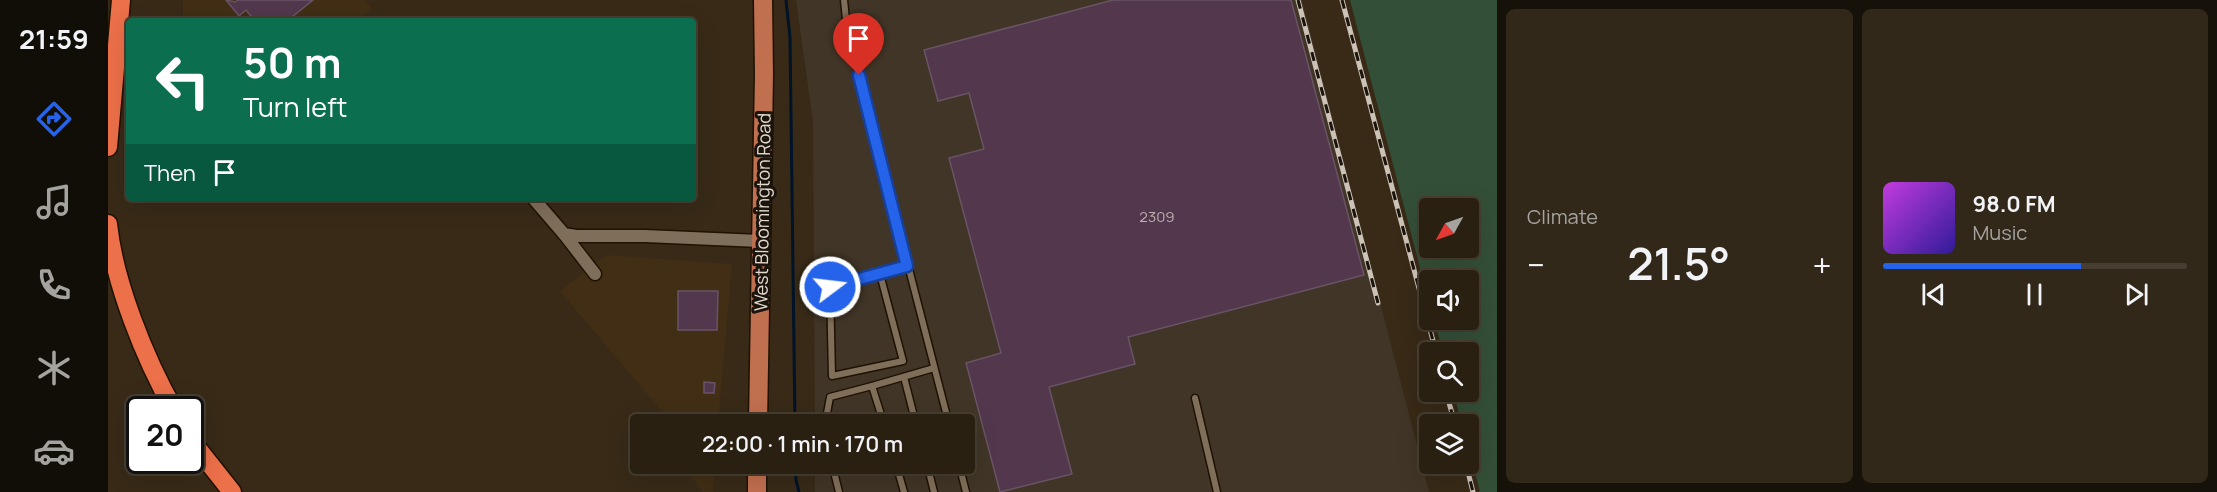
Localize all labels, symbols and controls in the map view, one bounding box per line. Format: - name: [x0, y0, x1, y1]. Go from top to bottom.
- pin: [833, 13, 884, 75]
- text: 21:59: [19, 20, 89, 57]
- icon: arrive: [842, 22, 875, 55]
- text: 50 m: [243, 33, 341, 91]
- icon: left: [144, 42, 222, 120]
- text: Turn left: [243, 88, 347, 125]
- icon: directions: [33, 98, 75, 140]
- street label: West Bloomington Road: [748, 113, 776, 311]
- icon: arrive: [208, 156, 241, 189]
- text: Then: [144, 158, 196, 188]
- icon: music: [33, 181, 75, 223]
- text: 98.0 FM: [1973, 189, 2056, 219]
- north arrow: [1419, 198, 1479, 258]
- map controls: [1419, 198, 1479, 474]
- text: Climate: [1527, 203, 1598, 230]
- house number: 2309: [1139, 206, 1175, 227]
- text: Music: [1973, 219, 2027, 246]
- text: 21.5°: [1627, 232, 1730, 294]
- text: −: [1527, 242, 1545, 287]
- text: +: [1812, 242, 1832, 287]
- position arrow: [798, 255, 862, 319]
- icon: phone: [33, 264, 75, 306]
- button: sound: [1419, 270, 1479, 330]
- icon: previous: [1917, 278, 1950, 311]
- icon: pause: [2018, 278, 2051, 311]
- icon: next: [2120, 278, 2153, 311]
- button: search: [1419, 342, 1479, 402]
- icon: climate: [33, 347, 75, 389]
- speed limit sign: 20: [126, 396, 204, 474]
- button: layers: [1419, 414, 1479, 474]
- text: 22:00 · 1 min · 170 m: [702, 429, 903, 459]
- icon: car: [33, 430, 75, 472]

